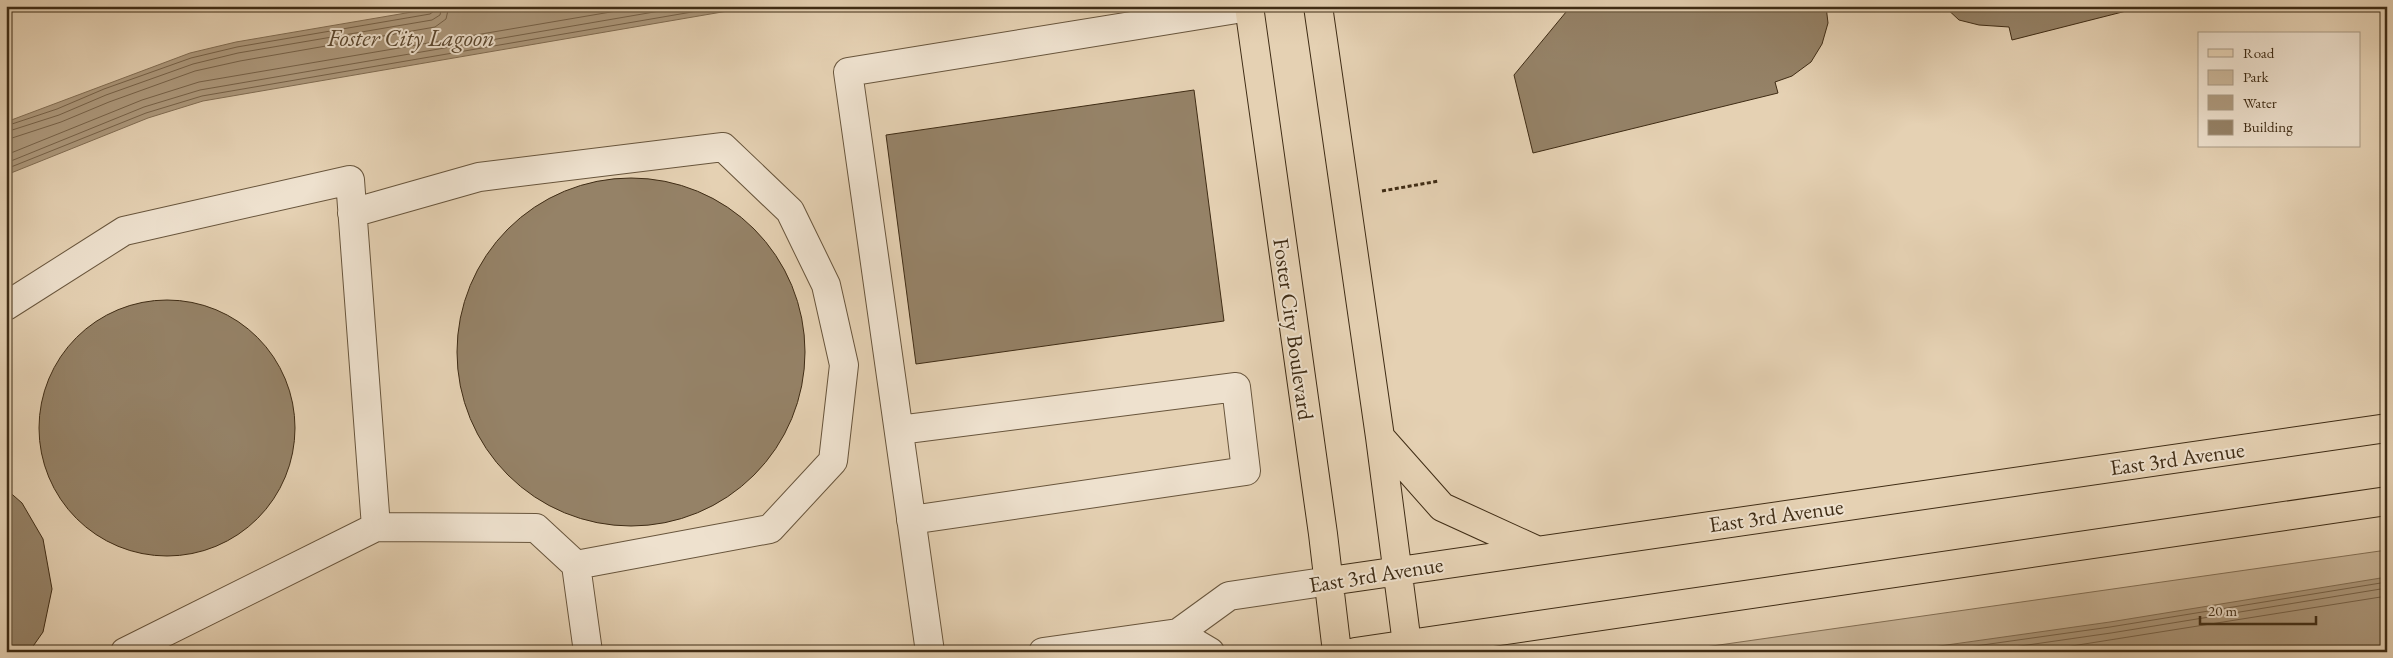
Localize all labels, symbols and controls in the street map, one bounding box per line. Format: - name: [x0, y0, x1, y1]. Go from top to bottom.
- water label: Foster City Lagoon: [326, 22, 495, 53]
- legend: [2198, 32, 2360, 148]
- text: Road: [2243, 43, 2275, 62]
- text: Park: [2243, 67, 2270, 86]
- text: Water: [2243, 93, 2277, 112]
- text: Building: [2243, 117, 2293, 136]
- street label: Foster City Boulevard: [1266, 236, 1321, 423]
- street label: East 3rd Avenue: [2108, 435, 2247, 482]
- street label: East 3rd Avenue: [1707, 492, 1846, 539]
- street label: East 3rd Avenue: [1307, 549, 1446, 599]
- scale bar: [2200, 593, 2317, 625]
- text: 20 m: [2208, 601, 2237, 620]

